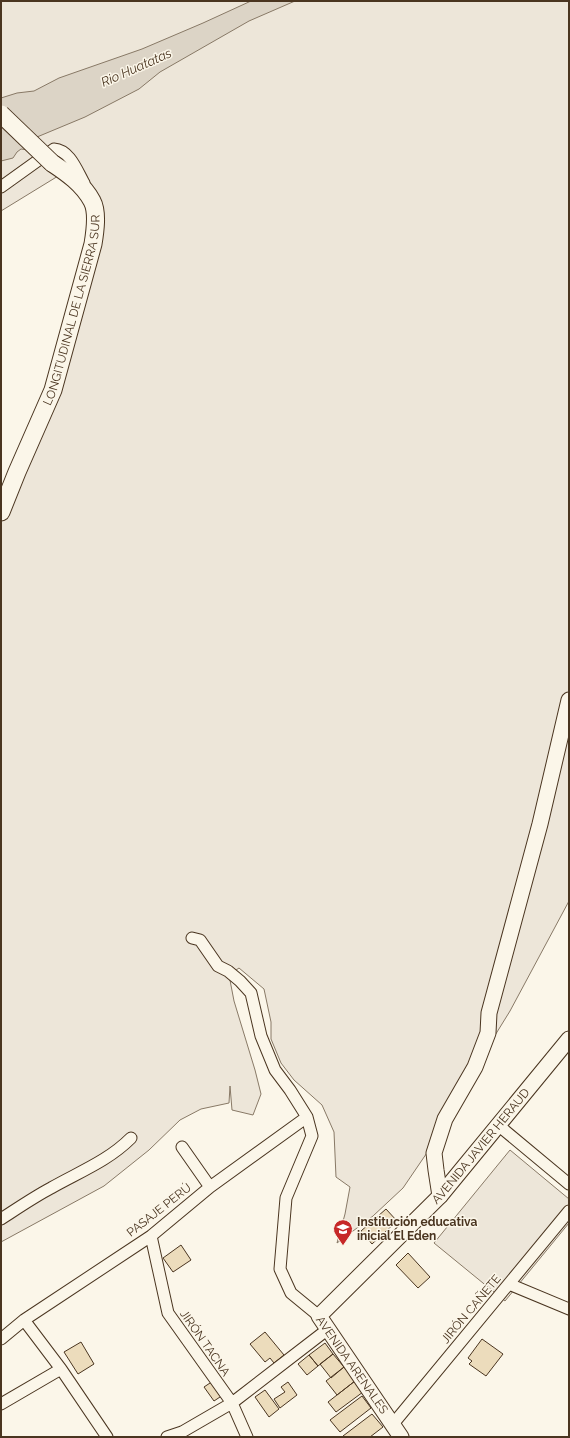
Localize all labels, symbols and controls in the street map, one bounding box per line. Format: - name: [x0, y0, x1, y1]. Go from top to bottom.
- water label: Rio Huatatas: [99, 45, 174, 90]
- street label: LONGITUDINAL DE LA SIERRA SUR: [40, 215, 103, 407]
- street label: AVENIDA JAVIER HERAUD: [429, 1085, 533, 1207]
- street label: PASAJE PERÚ: [124, 1181, 194, 1239]
- place label: Institución educativa inicial El Eden: [357, 1215, 478, 1243]
- school or university icon: Institución educativa inicial El Eden: [332, 1218, 354, 1246]
- street label: JIRÓN CAÑETE: [438, 1272, 504, 1346]
- street label: JIRÓN TACNA: [177, 1307, 233, 1379]
- street label: AVENIDA ARENALES: [313, 1313, 391, 1417]

